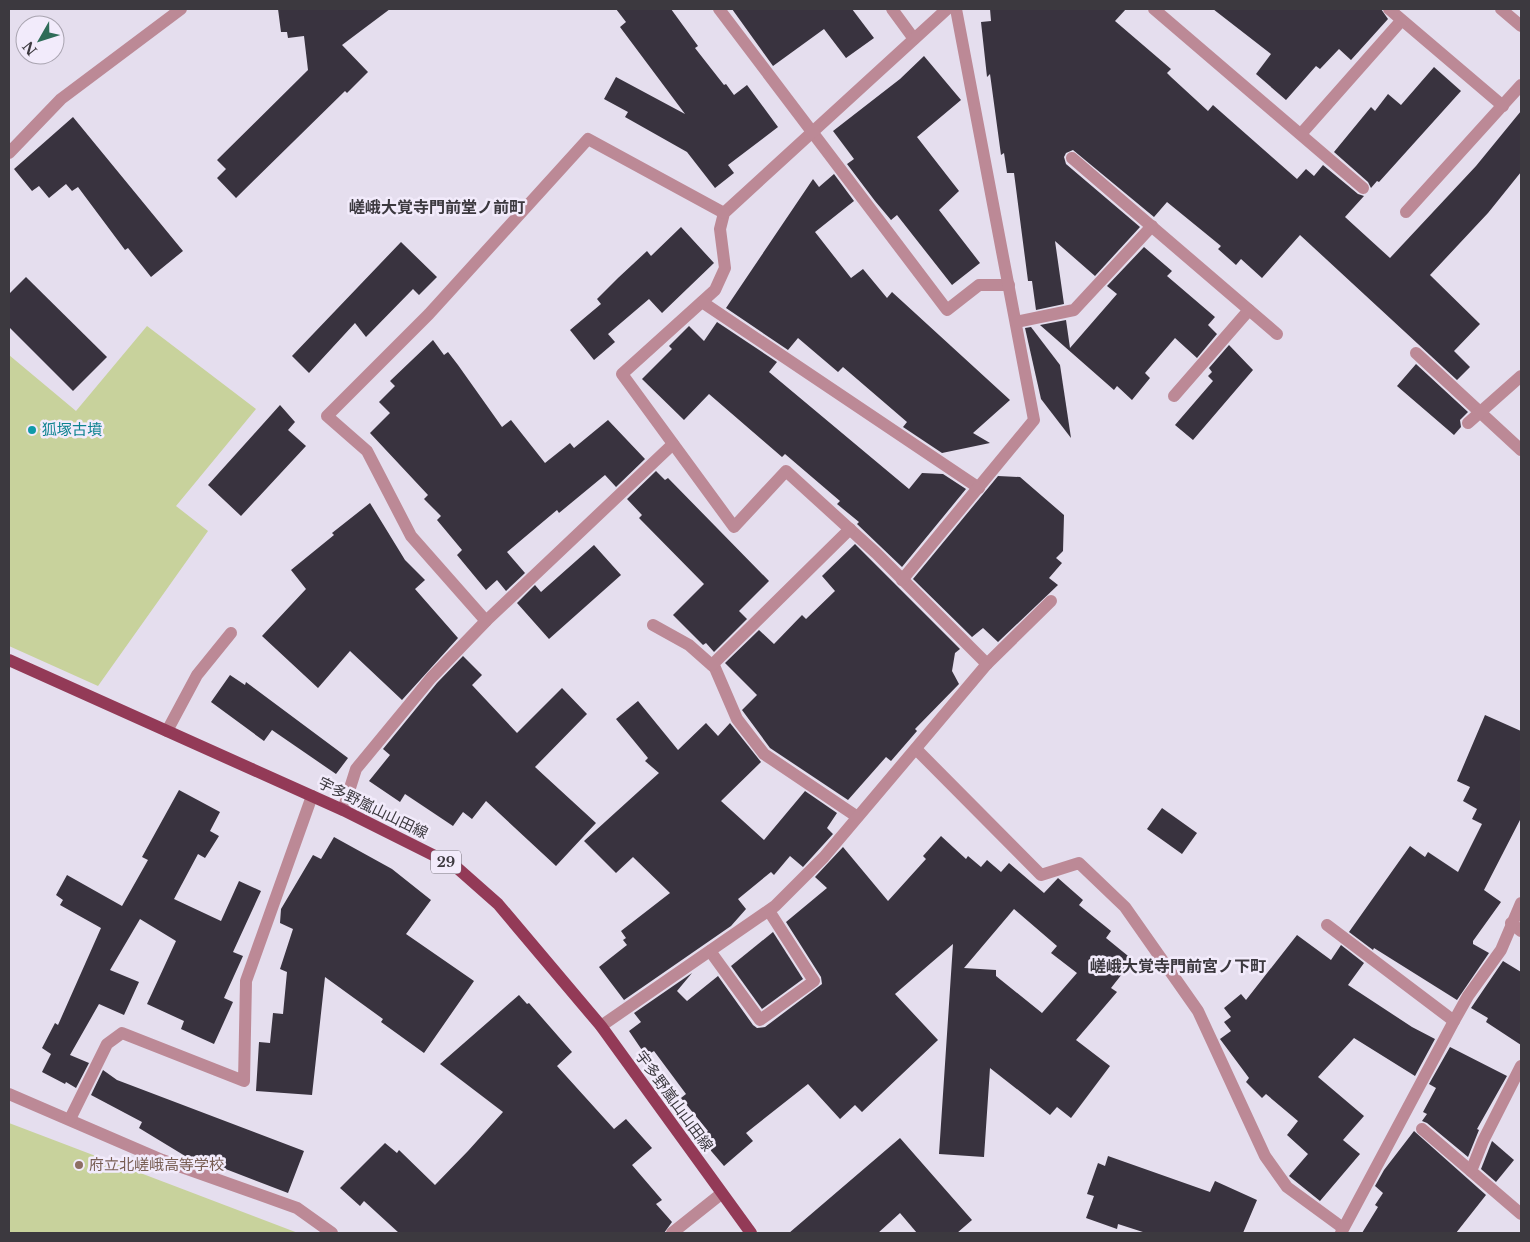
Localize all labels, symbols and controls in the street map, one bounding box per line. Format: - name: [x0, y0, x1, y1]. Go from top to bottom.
- north arrow: [15, 15, 65, 65]
- text: N: [19, 37, 41, 59]
- district label: 嵯峨大覚寺門前堂ノ前町: [349, 197, 525, 217]
- place label: 狐塚古墳: [42, 420, 102, 439]
- marker: 狐塚古墳: [26, 424, 38, 436]
- street label: 宇多野嵐山山田線: [315, 773, 431, 842]
- road number: 29: [431, 850, 461, 874]
- district label: 嵯峨大覚寺門前宮ノ下町: [1090, 956, 1266, 976]
- street label: 宇多野嵐山山田線: [631, 1047, 717, 1155]
- place label: 府立北嵯峨高等学校: [89, 1155, 224, 1174]
- marker: 府立北嵯峨高等学校: [73, 1159, 85, 1171]

